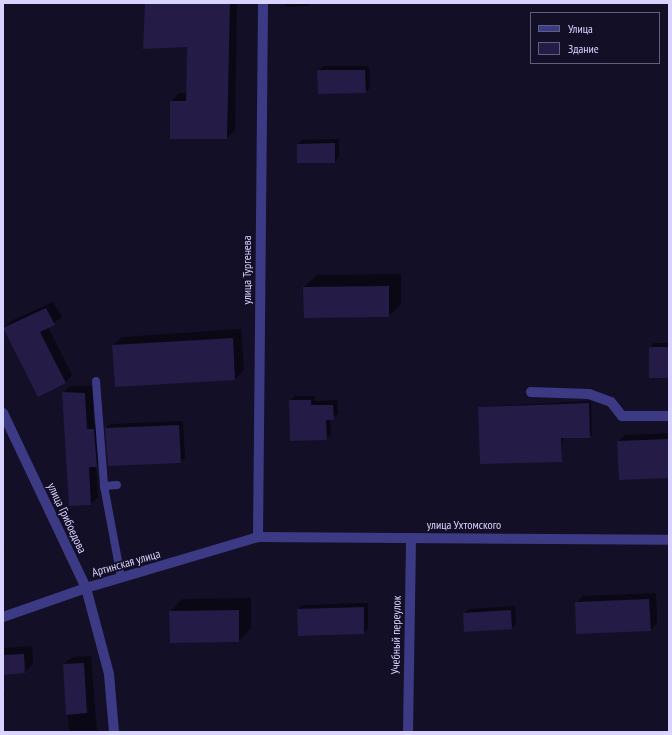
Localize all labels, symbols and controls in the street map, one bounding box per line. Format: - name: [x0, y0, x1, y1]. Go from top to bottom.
- legend: [530, 12, 660, 64]
- text: Улица: [568, 21, 593, 36]
- text: Здание: [568, 41, 599, 56]
- street label: улица Тургенева: [240, 235, 254, 305]
- street label: улица Грибоедова: [44, 480, 90, 556]
- street label: улица Ухтомского: [427, 518, 501, 532]
- street label: Артинская улица: [90, 546, 162, 580]
- street label: Учебный переулок: [388, 595, 404, 675]

